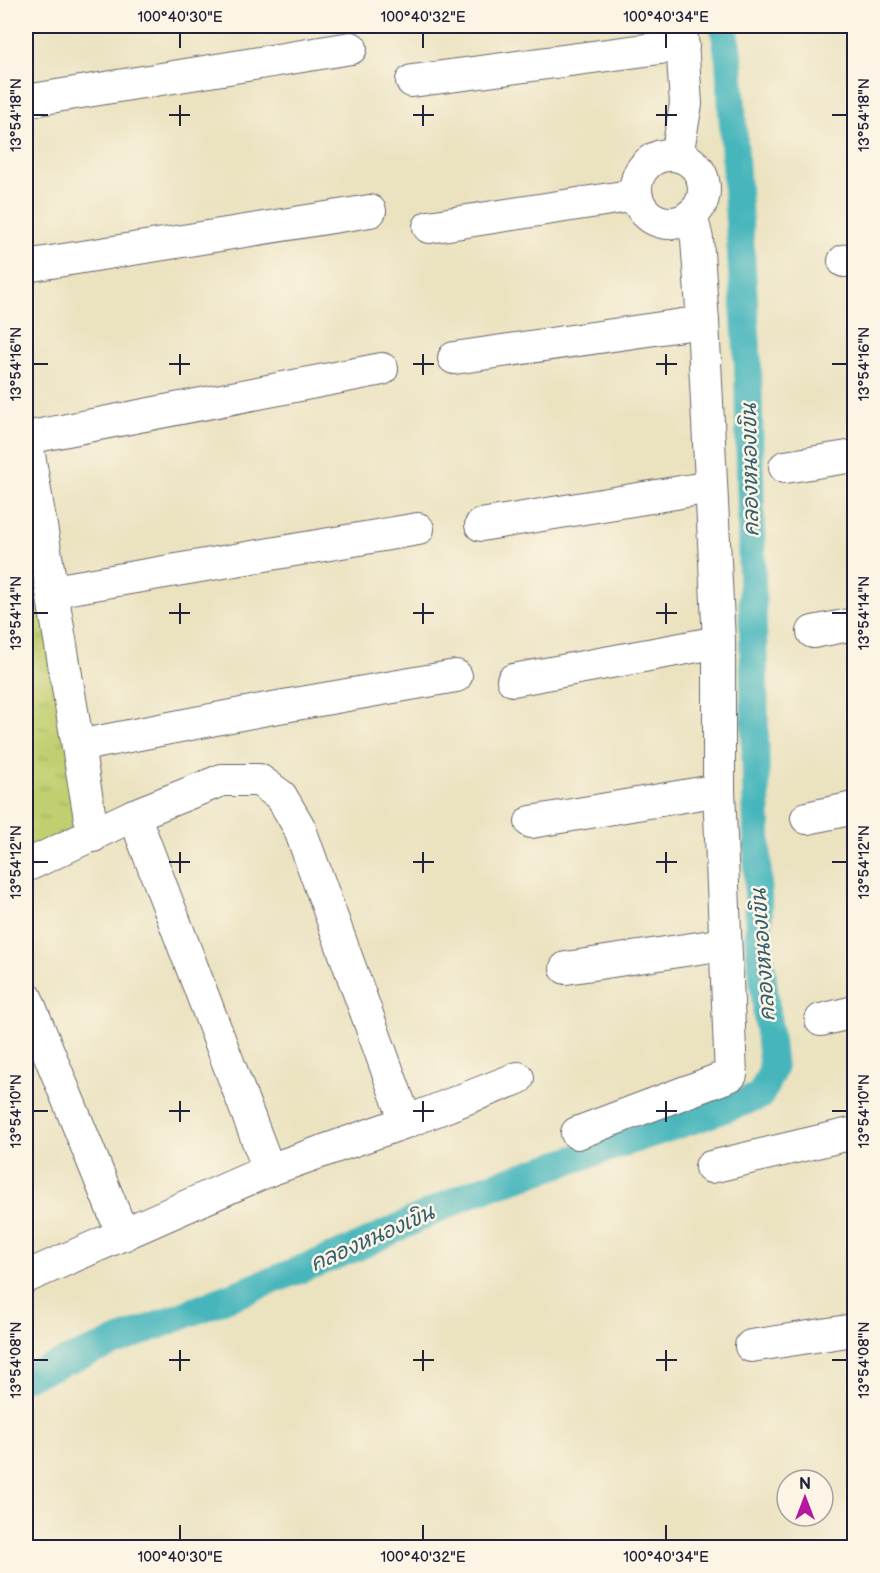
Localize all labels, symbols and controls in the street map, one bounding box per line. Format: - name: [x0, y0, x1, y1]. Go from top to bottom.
- text: 100°40'30"E: [137, 8, 223, 27]
- text: 100°40'32"E: [380, 8, 466, 27]
- text: 100°40'34"E: [623, 8, 709, 27]
- text: 13°54'18"N: [7, 78, 26, 152]
- text: 13°54'18"N: [855, 78, 874, 152]
- text: 13°54'16"N: [7, 327, 26, 401]
- text: 13°54'16"N: [855, 327, 874, 401]
- water label: คลองหนองเขิน: [737, 402, 764, 537]
- text: 13°54'14"N: [7, 576, 26, 650]
- text: 13°54'14"N: [855, 576, 874, 650]
- text: 13°54'12"N: [7, 825, 26, 899]
- text: 13°54'12"N: [855, 825, 874, 899]
- water label: คลองหนองเขิน: [746, 887, 781, 1022]
- text: 13°54'10"N: [7, 1074, 26, 1148]
- text: 13°54'10"N: [855, 1074, 874, 1148]
- water label: คลองหนองเขิน: [307, 1200, 439, 1277]
- text: 13°54'08"N: [7, 1321, 26, 1399]
- text: 13°54'08"N: [855, 1321, 874, 1399]
- north arrow: [775, 1468, 835, 1528]
- text: N: [799, 1475, 811, 1494]
- text: 100°40'30"E: [137, 1548, 223, 1567]
- text: 100°40'32"E: [380, 1548, 466, 1567]
- text: 100°40'34"E: [623, 1548, 709, 1567]

